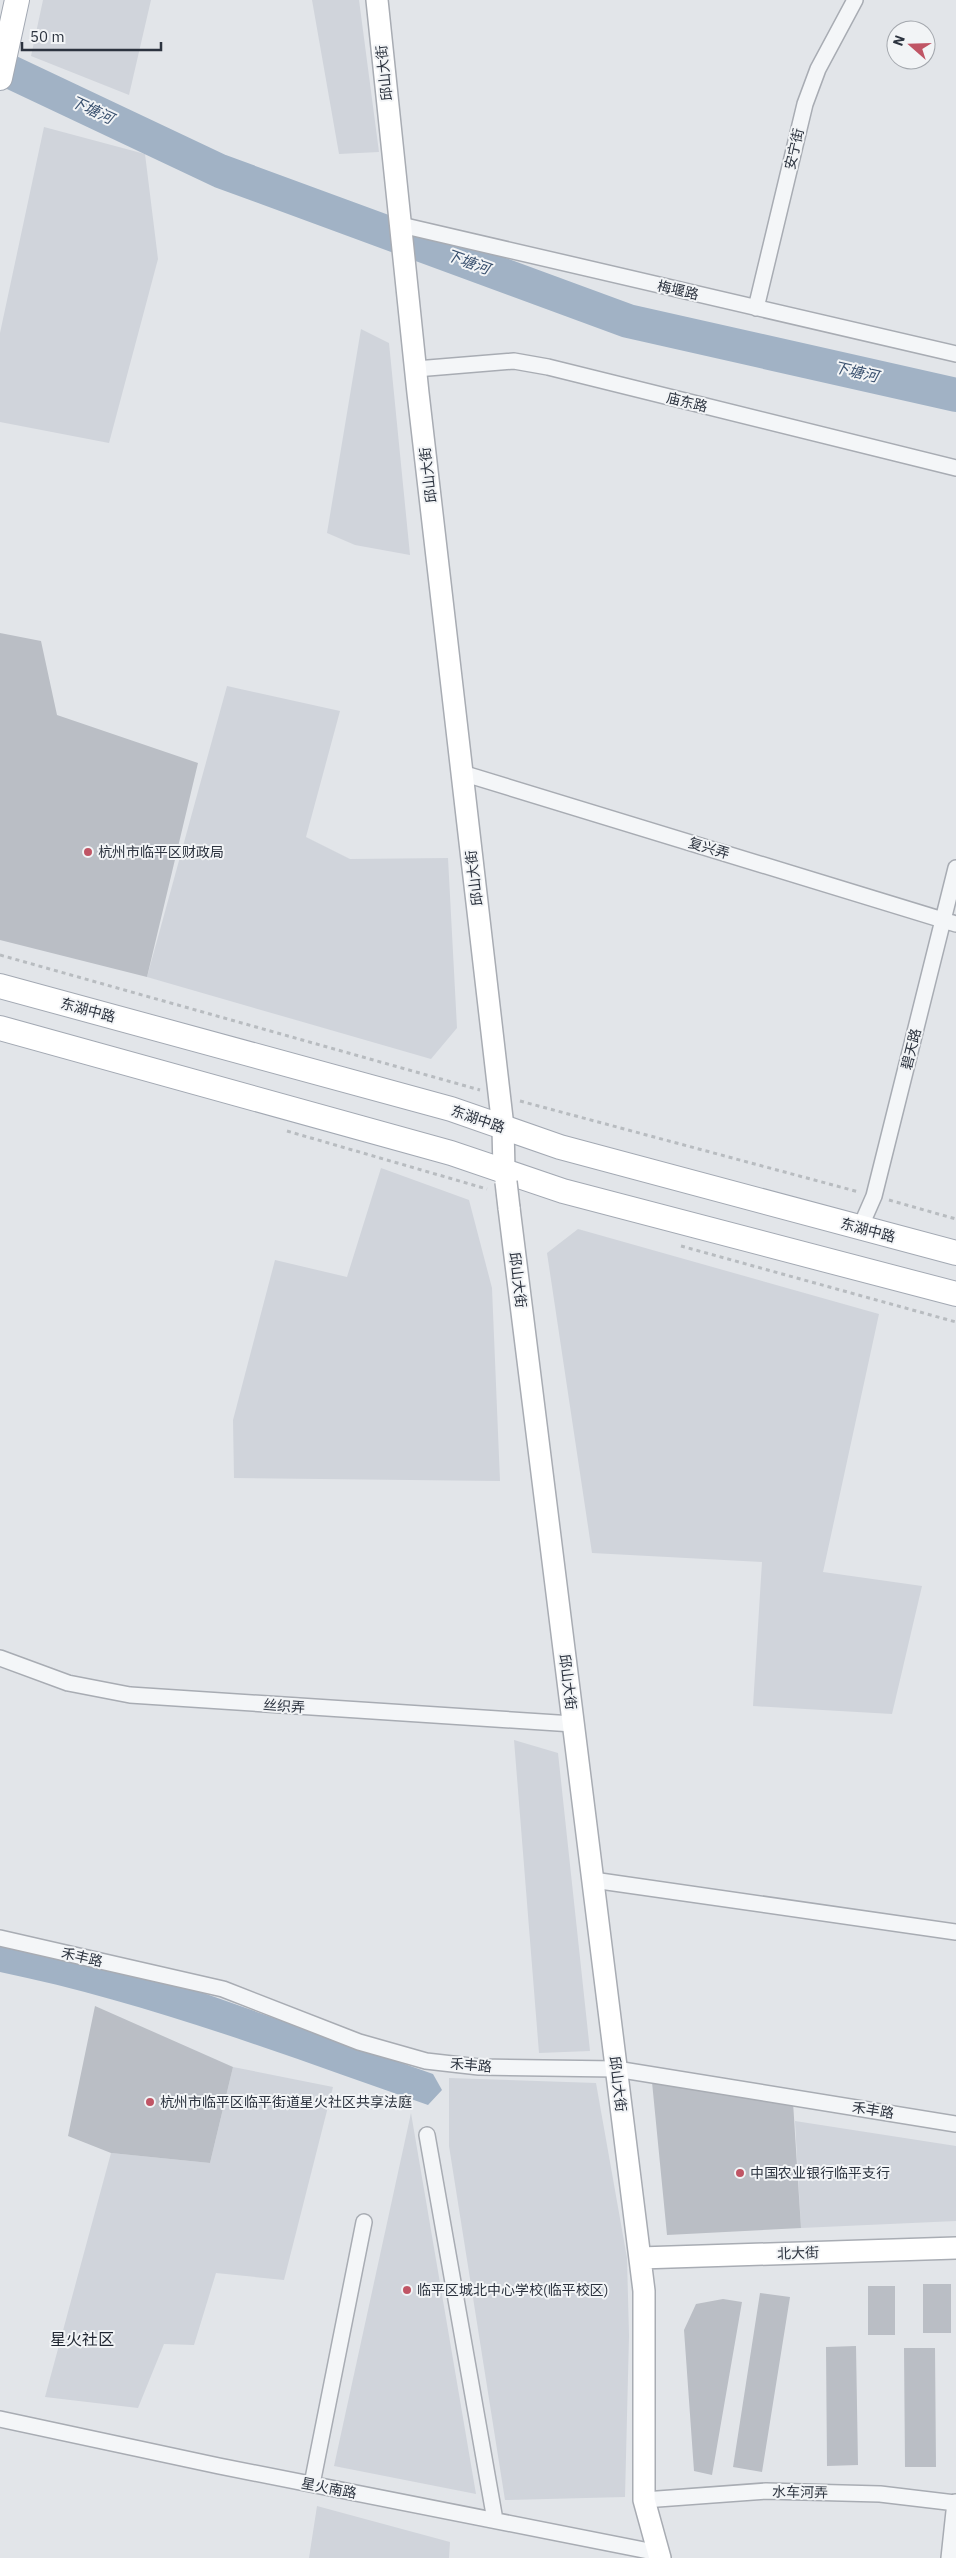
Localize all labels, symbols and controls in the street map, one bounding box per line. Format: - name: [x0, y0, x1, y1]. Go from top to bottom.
- scale bar: [22, 20, 161, 52]
- north arrow: [886, 20, 936, 70]
- text: 50 m: [30, 27, 65, 46]
- text: N: [889, 33, 909, 48]
- street label: 邱山大街: [372, 44, 396, 102]
- water label: 下塘河: [68, 91, 119, 129]
- street label: 安宁街: [781, 127, 807, 171]
- water label: 下塘河: [444, 245, 495, 279]
- street label: 梅堰路: [656, 277, 700, 303]
- water label: 下塘河: [832, 357, 883, 387]
- street label: 庙东路: [664, 388, 710, 416]
- street label: 邱山大街: [416, 446, 440, 504]
- street label: 复兴弄: [686, 833, 732, 863]
- place label: 杭州市临平区财政局: [98, 843, 224, 861]
- marker: 杭州市临平区财政局: [82, 846, 94, 858]
- street label: 邱山大街: [462, 849, 486, 907]
- street label: 东湖中路: [59, 994, 117, 1026]
- street label: 碧天路: [897, 1026, 925, 1072]
- street label: 东湖中路: [449, 1101, 507, 1137]
- street label: 东湖中路: [839, 1214, 897, 1246]
- street label: 邱山大街: [506, 1251, 530, 1309]
- street label: 邱山大街: [556, 1653, 580, 1711]
- street label: 丝织弄: [262, 1696, 306, 1716]
- street label: 禾丰路: [60, 1944, 104, 1970]
- street label: 禾丰路: [449, 2054, 493, 2076]
- street label: 邱山大街: [606, 2055, 630, 2113]
- place label: 杭州市临平区临平街道星火社区共享法庭: [160, 2093, 412, 2111]
- marker: 杭州市临平区临平街道星火社区共享法庭: [144, 2096, 156, 2108]
- street label: 禾丰路: [851, 2098, 895, 2122]
- place label: 中国农业银行临平支行: [750, 2164, 890, 2182]
- marker: 中国农业银行临平支行: [734, 2167, 746, 2179]
- street label: 北大街: [777, 2243, 819, 2263]
- place label: 临平区城北中心学校(临平校区): [417, 2281, 608, 2299]
- marker: 临平区城北中心学校(临平校区): [401, 2284, 413, 2296]
- district label: 星火社区: [50, 2329, 114, 2349]
- street label: 星火南路: [300, 2474, 358, 2502]
- street label: 水车河弄: [772, 2483, 828, 2501]

